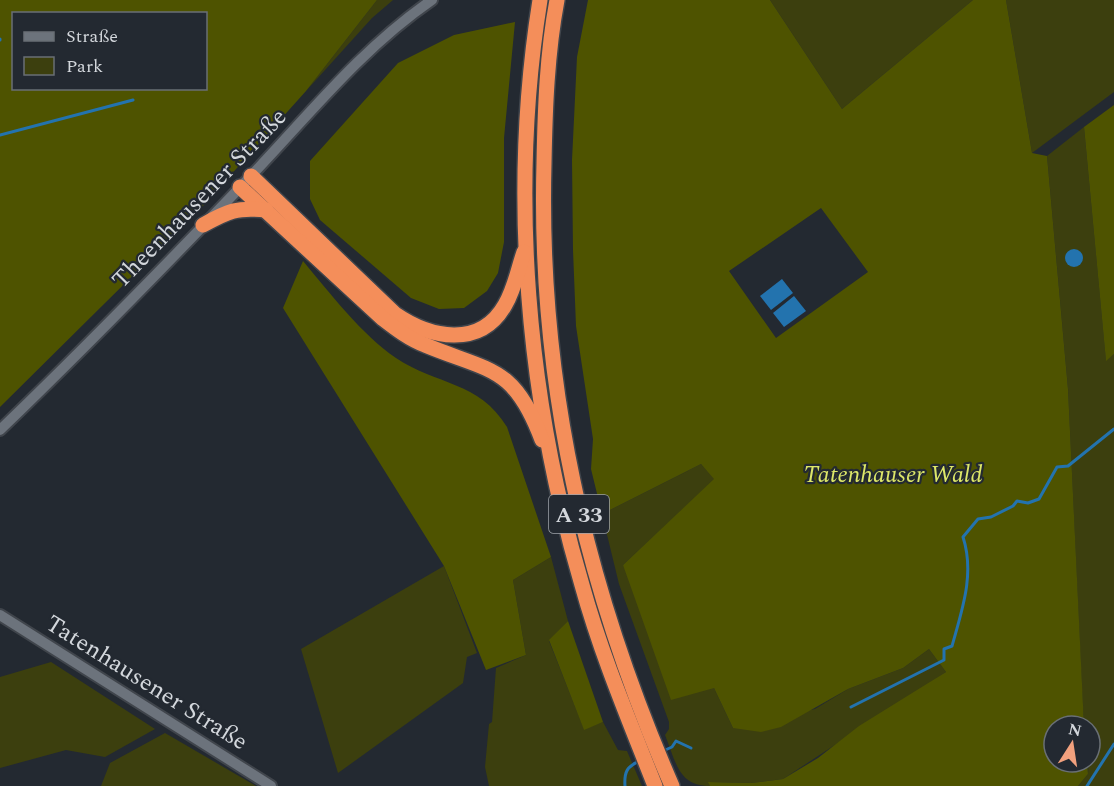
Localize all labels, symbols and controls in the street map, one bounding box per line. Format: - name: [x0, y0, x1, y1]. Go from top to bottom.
- legend: [12, 12, 207, 90]
- text: Straße: [66, 23, 118, 50]
- text: Park: [66, 53, 103, 80]
- street label: Theenhausener Straße: [104, 100, 296, 297]
- park label: Tatenhauser Wald: [803, 457, 983, 493]
- road number: A 33: [549, 495, 609, 533]
- street label: Tatenhausener Straße: [38, 606, 255, 760]
- north arrow: [1042, 714, 1102, 774]
- text: N: [1066, 717, 1084, 743]

